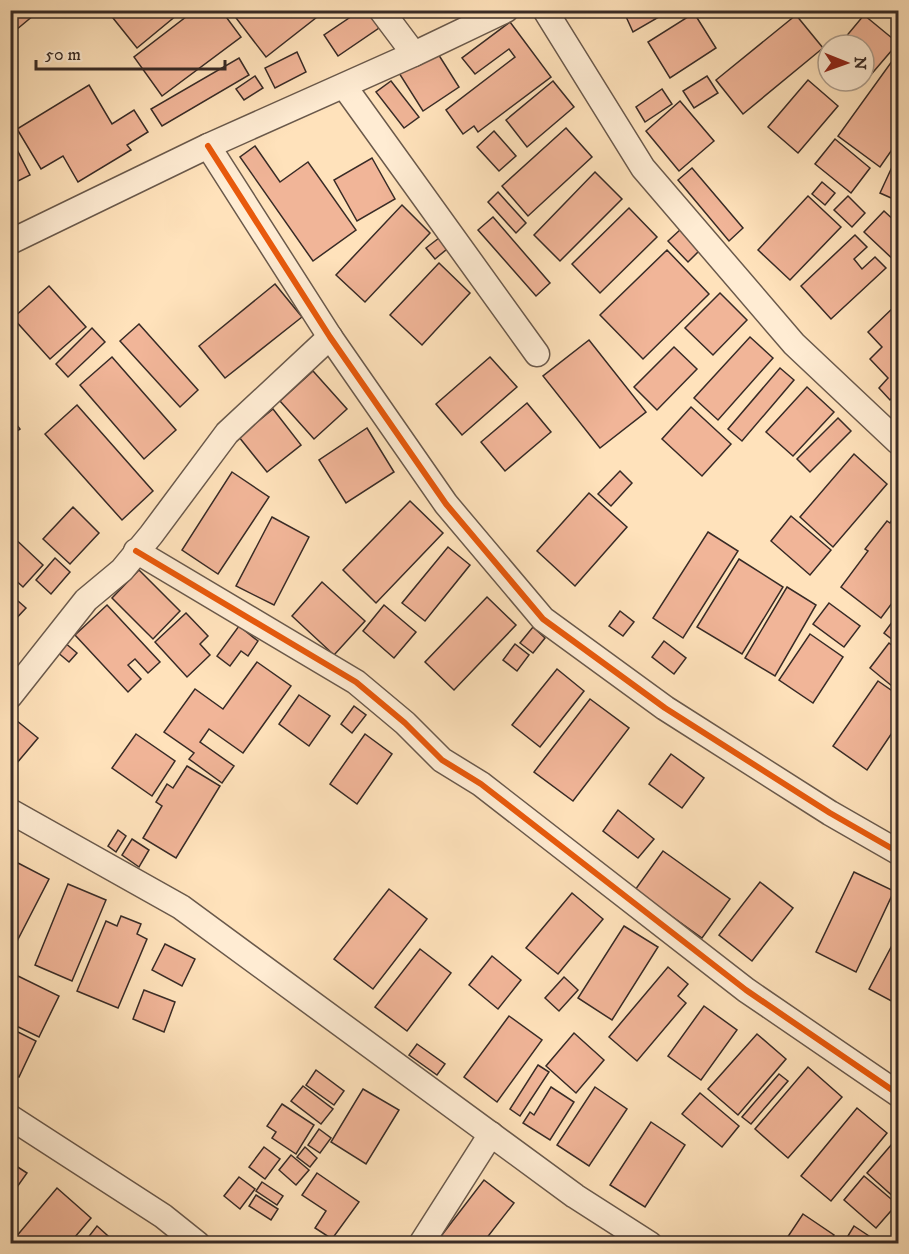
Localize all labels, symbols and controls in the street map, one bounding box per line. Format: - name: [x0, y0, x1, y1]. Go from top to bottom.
- scale bar: [36, 33, 225, 71]
- north arrow: [816, 33, 876, 93]
- text: 50 m: [45, 44, 81, 66]
- text: N: [850, 57, 870, 70]

